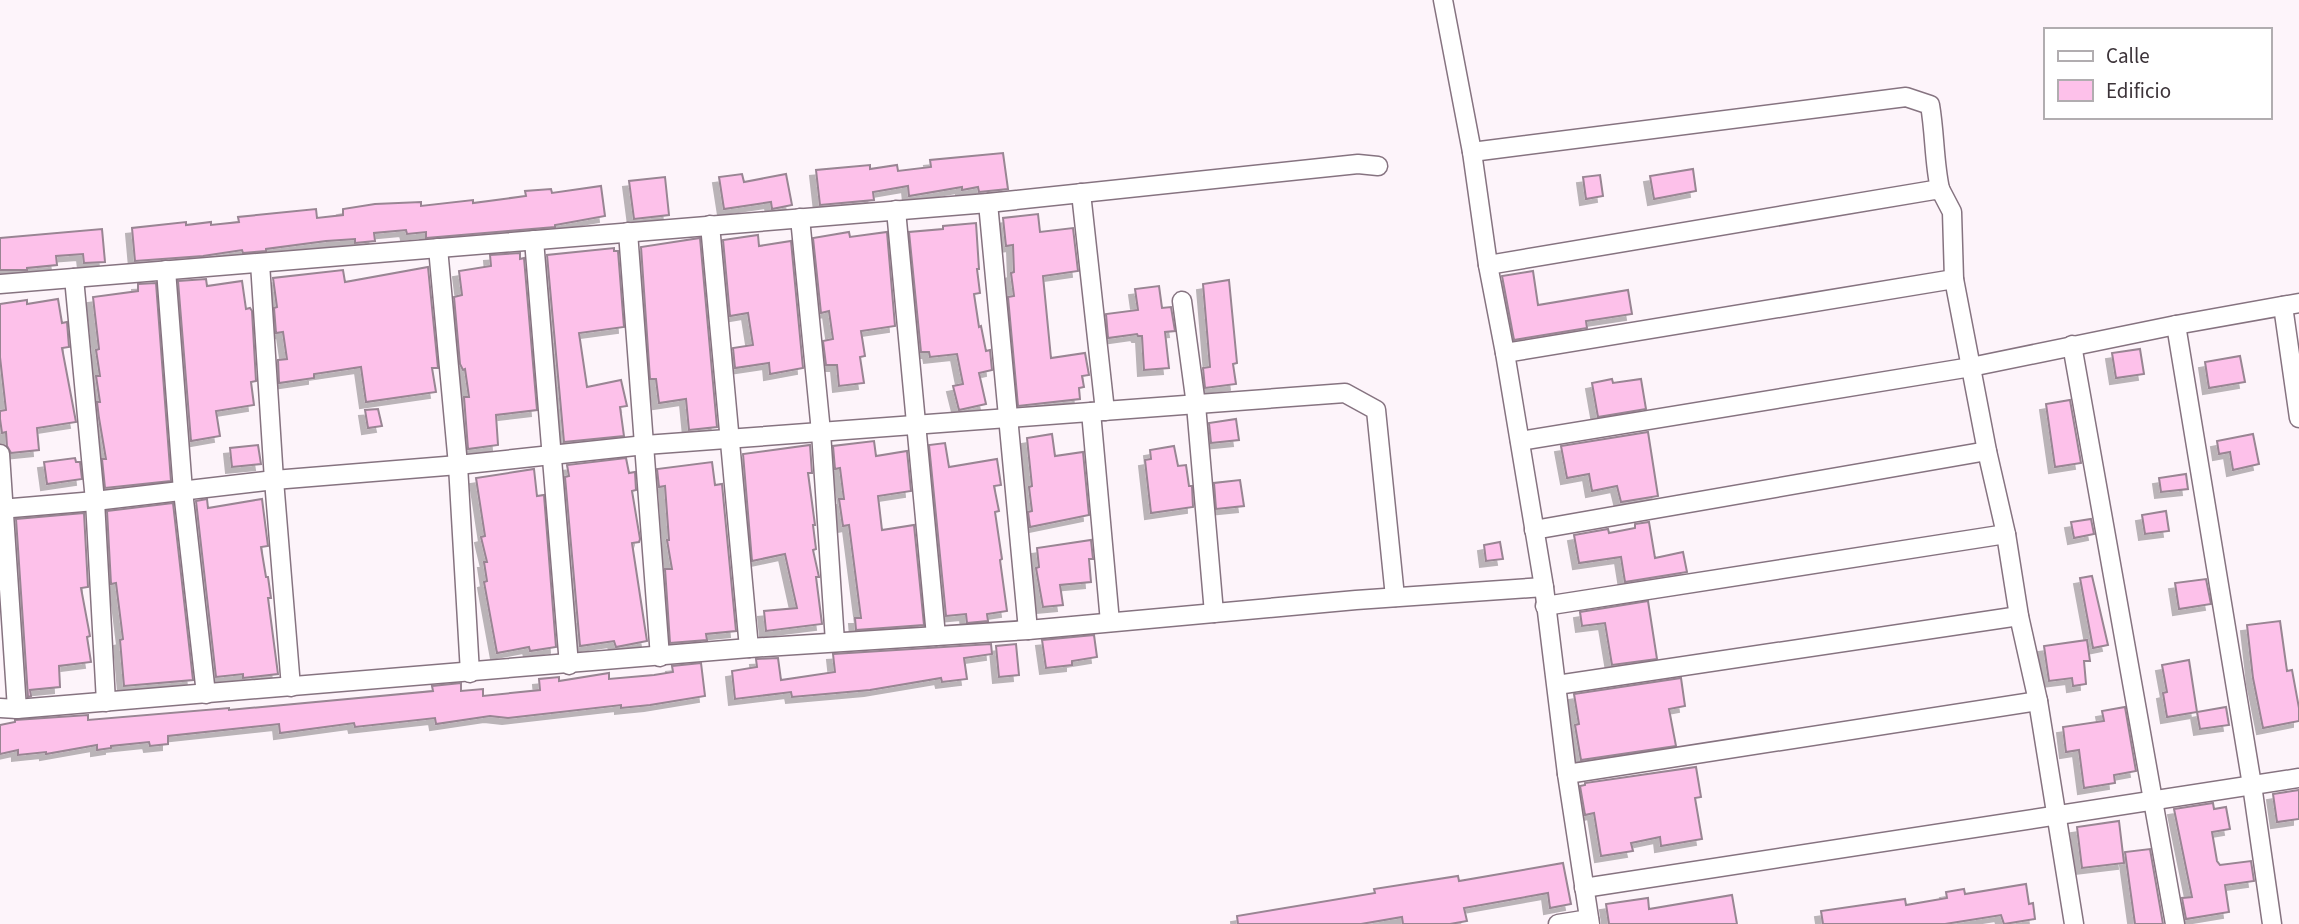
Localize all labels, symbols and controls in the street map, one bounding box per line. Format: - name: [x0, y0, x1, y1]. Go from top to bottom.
- legend: [2044, 28, 2271, 119]
- text: Calle: [2106, 41, 2150, 71]
- text: Edificio: [2106, 76, 2171, 106]

